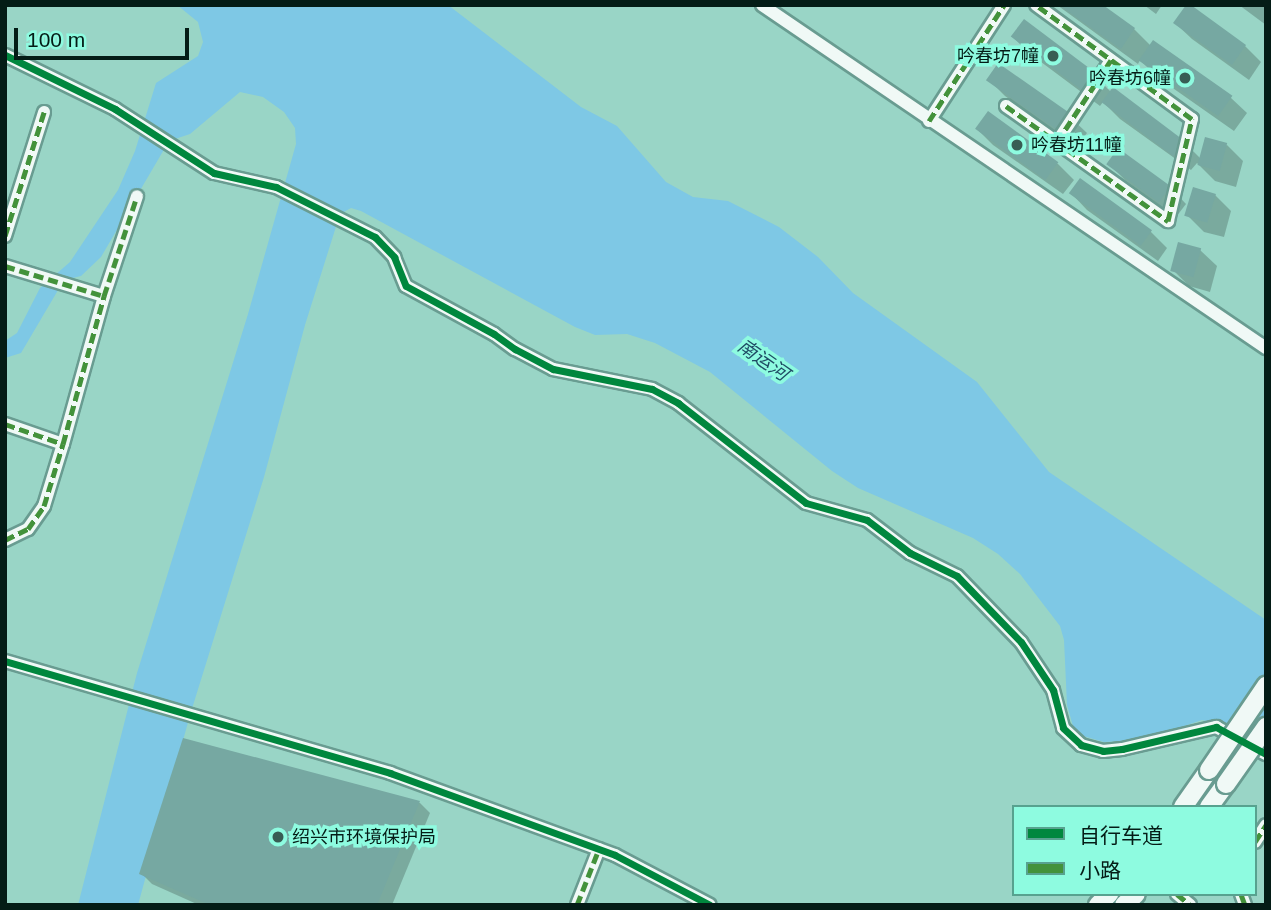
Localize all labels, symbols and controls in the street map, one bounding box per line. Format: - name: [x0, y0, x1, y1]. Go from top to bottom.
- scale bar: [18, 14, 192, 58]
- text: 100 m: [27, 28, 85, 51]
- place label: 吟春坊7幢: [957, 45, 1039, 67]
- marker: 吟春坊7幢: [1045, 48, 1061, 64]
- place label: 吟春坊6幢: [1089, 67, 1171, 89]
- marker: 吟春坊6幢: [1177, 70, 1193, 86]
- place label: 吟春坊11幢: [1031, 134, 1122, 156]
- marker: 吟春坊11幢: [1009, 137, 1025, 153]
- water label: 南运河: [733, 334, 793, 386]
- legend: [1012, 805, 1257, 896]
- text: 自行车道: [1079, 824, 1163, 847]
- place label: 绍兴市环境保护局: [292, 826, 436, 848]
- marker: 绍兴市环境保护局: [270, 829, 286, 845]
- text: 小路: [1079, 859, 1121, 882]

